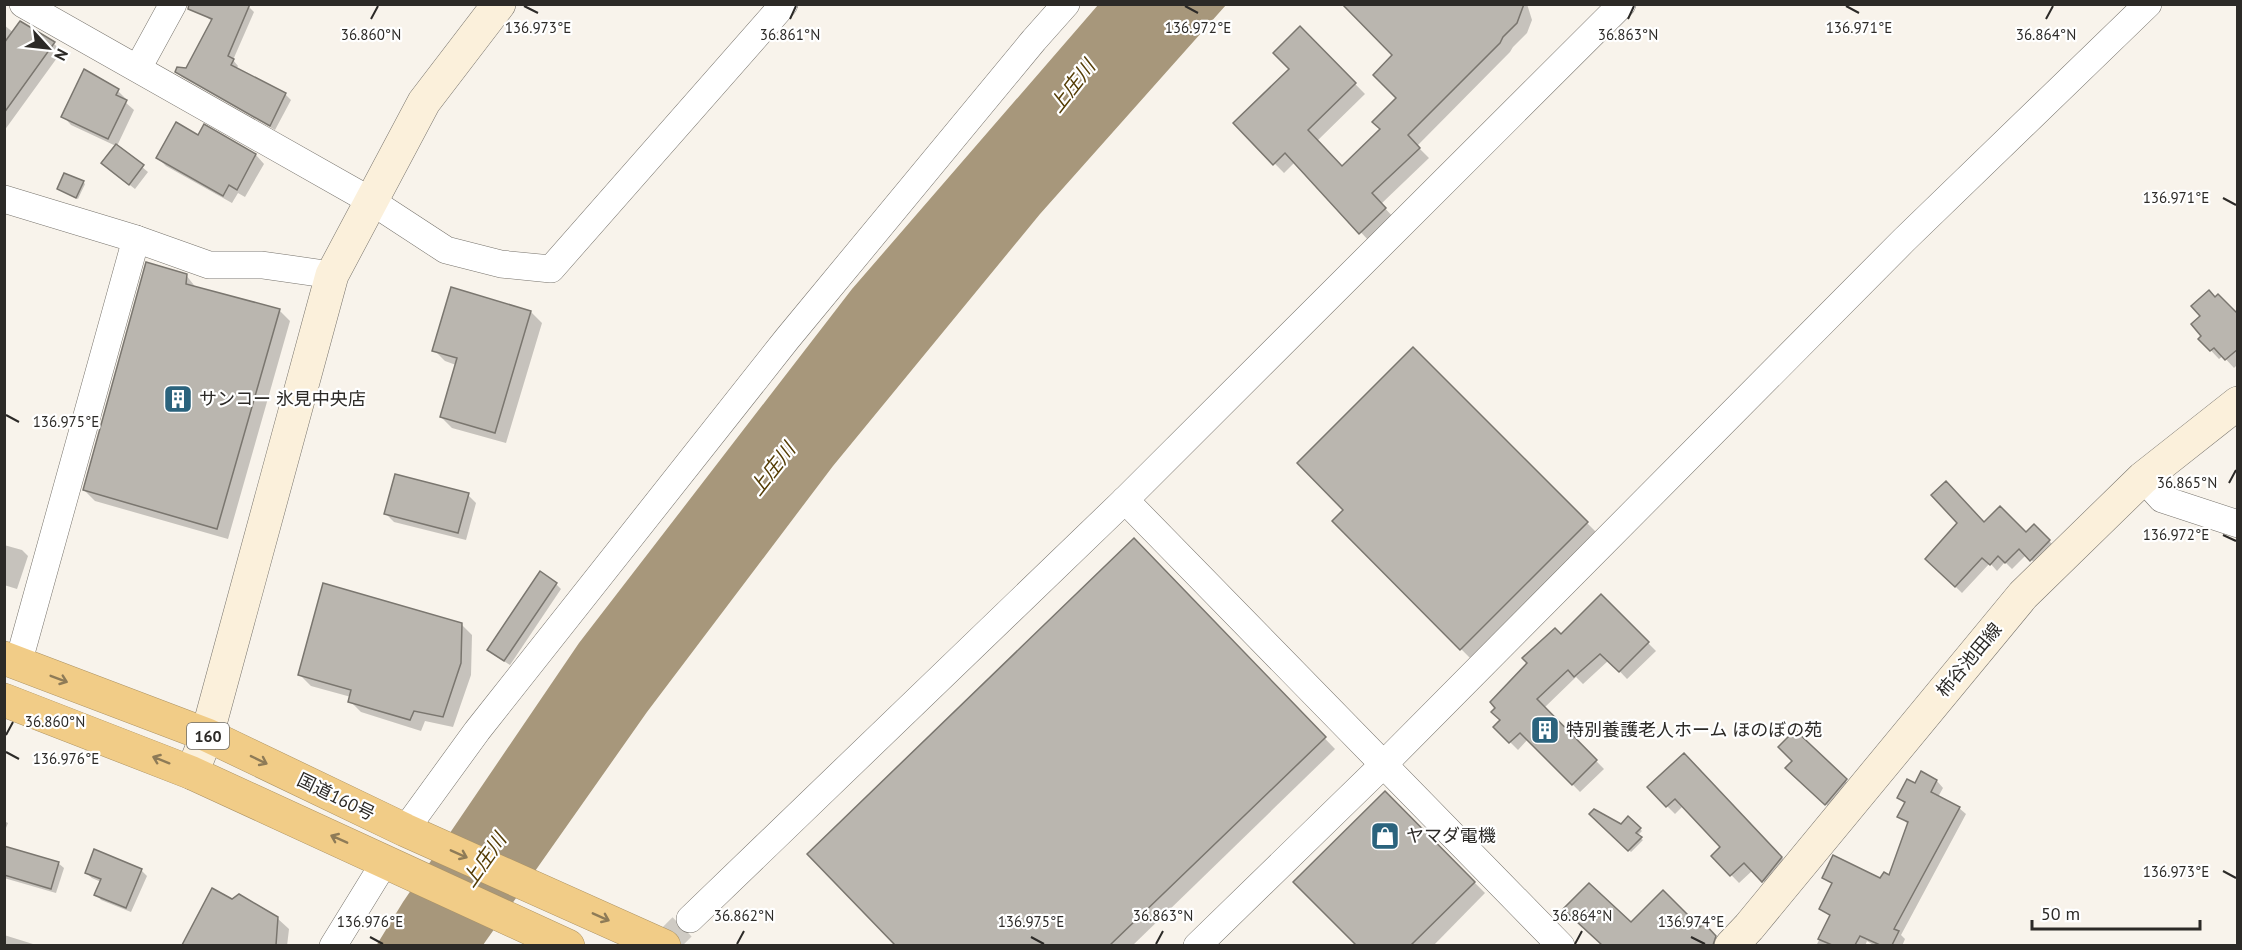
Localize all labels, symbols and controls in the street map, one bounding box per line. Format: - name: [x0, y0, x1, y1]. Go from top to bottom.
- north arrow: [18, 18, 78, 78]
- text: 136.973°E: [505, 18, 571, 37]
- text: 136.972°E: [1165, 18, 1231, 37]
- text: 136.971°E: [1826, 18, 1892, 37]
- text: 36.860°N: [341, 25, 401, 44]
- text: 36.861°N: [760, 25, 820, 44]
- text: 36.863°N: [1598, 25, 1658, 44]
- text: 36.864°N: [2016, 25, 2076, 44]
- text: N: [50, 46, 73, 64]
- water label: 上庄川: [1043, 53, 1102, 118]
- text: 136.971°E: [2143, 188, 2209, 207]
- building icon: サンコー 氷見中央店: [162, 383, 194, 415]
- place label: サンコー 氷見中央店: [199, 387, 366, 410]
- text: 136.975°E: [33, 412, 99, 431]
- water label: 上庄川: [743, 436, 802, 501]
- text: 36.865°N: [2157, 473, 2217, 492]
- text: 136.972°E: [2143, 525, 2209, 544]
- street label: 柿谷池田線: [1931, 618, 2006, 702]
- one-way arrow: [49, 674, 68, 685]
- text: 36.860°N: [25, 712, 85, 731]
- building icon: 特別養護老人ホーム ほのぼの苑: [1529, 714, 1561, 746]
- place label: 特別養護老人ホーム ほのぼの苑: [1566, 718, 1822, 741]
- road number: 160: [187, 723, 229, 749]
- text: 136.976°E: [33, 749, 99, 768]
- one-way arrow: [152, 754, 170, 765]
- one-way arrow: [250, 755, 268, 766]
- street label: 国道160号: [294, 768, 379, 825]
- shop icon: ヤマダ電機: [1369, 820, 1401, 852]
- place label: ヤマダ電機: [1406, 824, 1496, 847]
- water label: 上庄川: [456, 826, 513, 892]
- one-way arrow: [330, 833, 348, 844]
- one-way arrow: [449, 848, 467, 860]
- text: 136.973°E: [2143, 862, 2209, 881]
- scale bar: [2032, 893, 2200, 931]
- text: 50 m: [2041, 902, 2080, 925]
- text: 36.862°N: [714, 906, 774, 925]
- text: 36.863°N: [1133, 906, 1193, 925]
- text: 36.864°N: [1552, 906, 1612, 925]
- one-way arrow: [591, 911, 609, 923]
- text: 136.976°E: [337, 912, 403, 931]
- text: 136.975°E: [998, 912, 1064, 931]
- text: 136.974°E: [1658, 912, 1724, 931]

